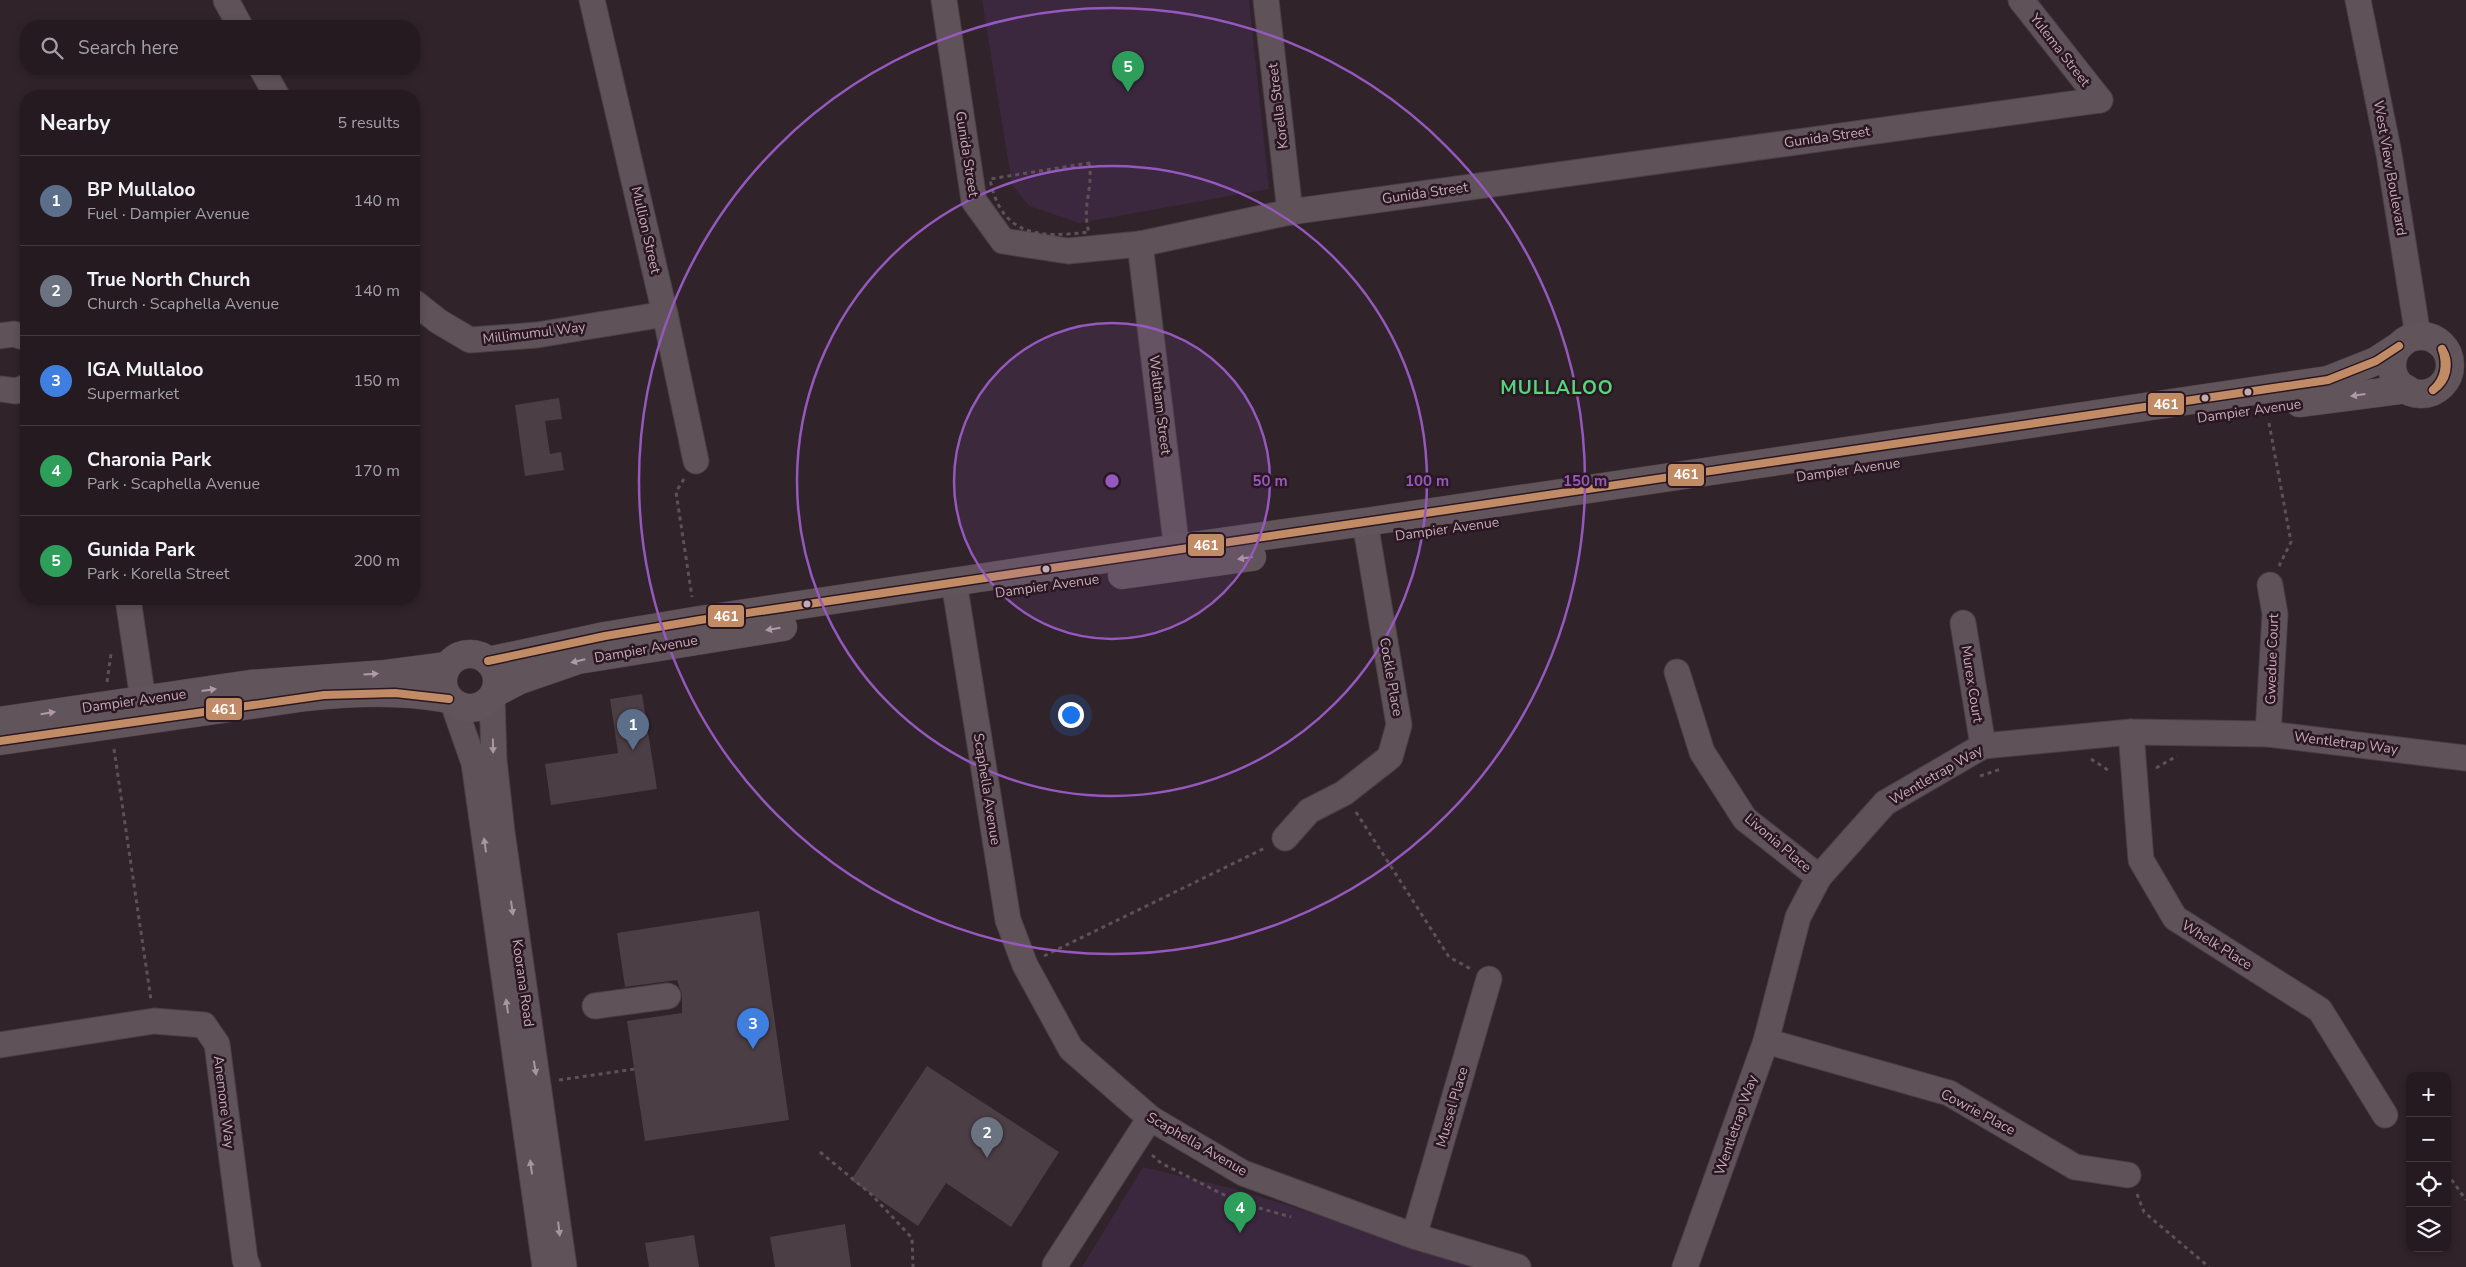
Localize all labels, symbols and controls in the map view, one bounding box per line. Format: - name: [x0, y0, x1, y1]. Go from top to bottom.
- street label: Yulema Street: [2025, 9, 2095, 91]
- search box: [20, 20, 420, 75]
- icon: search: [38, 34, 66, 62]
- text: Search here: [78, 35, 179, 61]
- pin: 5: [1112, 51, 1144, 92]
- street label: Korella Street: [1263, 62, 1293, 150]
- street label: West View Boulevard: [2369, 99, 2411, 237]
- text: Nearby: [40, 109, 110, 137]
- street label: Gunida Street: [951, 110, 983, 198]
- text: 5 results: [338, 112, 400, 134]
- street label: Gunida Street: [1783, 122, 1871, 152]
- text: BP Mullaloo: [87, 177, 195, 203]
- street label: Gunida Street: [1381, 178, 1469, 208]
- street label: Mullion Street: [627, 185, 665, 276]
- text: 1: [51, 190, 61, 212]
- text: 140 m: [353, 190, 400, 212]
- text: Fuel · Dampier Avenue: [87, 203, 250, 225]
- text: True North Church: [87, 267, 250, 293]
- text: 2: [51, 280, 61, 302]
- text: 140 m: [353, 280, 400, 302]
- text: Church · Scaphella Avenue: [87, 293, 279, 315]
- street label: Millimumul Way: [482, 317, 587, 349]
- street label: Waltham Street: [1144, 354, 1176, 456]
- text: IGA Mullaloo: [87, 357, 203, 383]
- text: 3: [51, 370, 61, 392]
- text: 150 m: [353, 370, 400, 392]
- district label: MULLALOO: [1500, 375, 1614, 401]
- text: Supermarket: [87, 383, 179, 405]
- unlabelled marker: [2243, 387, 2253, 397]
- one-way arrow: [2350, 391, 2366, 399]
- line badge: 461: [2147, 392, 2185, 416]
- unlabelled marker: [2200, 393, 2210, 403]
- street label: Dampier Avenue: [2196, 394, 2302, 428]
- text: 461: [2153, 395, 2179, 414]
- text: Charonia Park: [87, 447, 211, 473]
- street label: Dampier Avenue: [1795, 453, 1901, 487]
- text: 4: [51, 460, 61, 482]
- text: 170 m: [353, 460, 400, 482]
- line badge: 461: [1667, 463, 1705, 487]
- text: 461: [1673, 465, 1699, 484]
- text: 50 m: [1252, 471, 1288, 491]
- text: 100 m: [1405, 471, 1449, 491]
- text: 150 m: [1563, 471, 1607, 491]
- centre of rings: [1103, 472, 1121, 490]
- text: Park · Scaphella Avenue: [87, 473, 260, 495]
- street label: Dampier Avenue: [1394, 512, 1500, 546]
- line badge: 461: [1187, 533, 1225, 557]
- text: 461: [1193, 536, 1219, 555]
- text: Gunida Park: [87, 537, 195, 563]
- text: 5: [51, 550, 61, 572]
- text: 200 m: [353, 550, 400, 572]
- one-way arrow: [1237, 554, 1253, 562]
- text: Park · Korella Street: [87, 563, 229, 585]
- unlabelled marker: [1041, 564, 1051, 574]
- street label: Dampier Avenue: [994, 569, 1100, 603]
- unlabelled marker: [802, 599, 812, 609]
- line badge: 461: [707, 604, 745, 628]
- text: 461: [713, 607, 739, 626]
- street label: Gwedue Court: [2261, 613, 2283, 705]
- one-way arrow: [765, 625, 781, 633]
- street label: Dampier Avenue: [593, 631, 699, 667]
- street label: Cockle Place: [1375, 636, 1407, 718]
- street label: Murex Court: [1957, 644, 1987, 724]
- one-way arrow: [571, 657, 586, 665]
- one-way arrow: [363, 670, 379, 678]
- street label: Dampier Avenue: [81, 684, 187, 718]
- one-way arrow: [201, 685, 217, 693]
- line badge: 461: [205, 697, 243, 721]
- text: 461: [211, 700, 237, 719]
- your location: [1058, 702, 1084, 728]
- one-way arrow: [41, 709, 57, 717]
- pin: 1: [617, 709, 649, 750]
- street label: Wentletrap Way: [2293, 727, 2400, 759]
- street label: Scaphella Avenue: [969, 732, 1005, 846]
- one-way arrow: [490, 738, 498, 754]
- street label: Wentletrap Way: [1886, 740, 1987, 809]
- street label: Livonia Place: [1740, 809, 1816, 877]
- one-way arrow: [480, 837, 488, 853]
- one-way arrow: [508, 900, 516, 916]
- street label: Whelk Place: [2178, 916, 2256, 974]
- street label: Koorana Road: [507, 938, 539, 1028]
- one-way arrow: [503, 998, 511, 1014]
- pin: 3: [737, 1008, 769, 1049]
- street label: Anemone Way: [209, 1054, 239, 1150]
- one-way arrow: [532, 1061, 540, 1077]
- street label: Mussel Place: [1431, 1065, 1473, 1149]
- street label: Wentletrap Way: [1710, 1072, 1762, 1178]
- map controls: [2406, 1072, 2451, 1252]
- button: +: [2406, 1072, 2451, 1117]
- street label: Cowrie Place: [1937, 1084, 2019, 1140]
- street label: Scaphella Avenue: [1143, 1108, 1251, 1180]
- pin: 2: [971, 1117, 1003, 1158]
- button: −: [2406, 1117, 2451, 1162]
- one-way arrow: [527, 1158, 535, 1174]
- button: locate: [2406, 1162, 2451, 1207]
- pin: 4: [1224, 1192, 1256, 1233]
- button: layers: [2406, 1207, 2451, 1252]
- one-way arrow: [556, 1221, 564, 1237]

